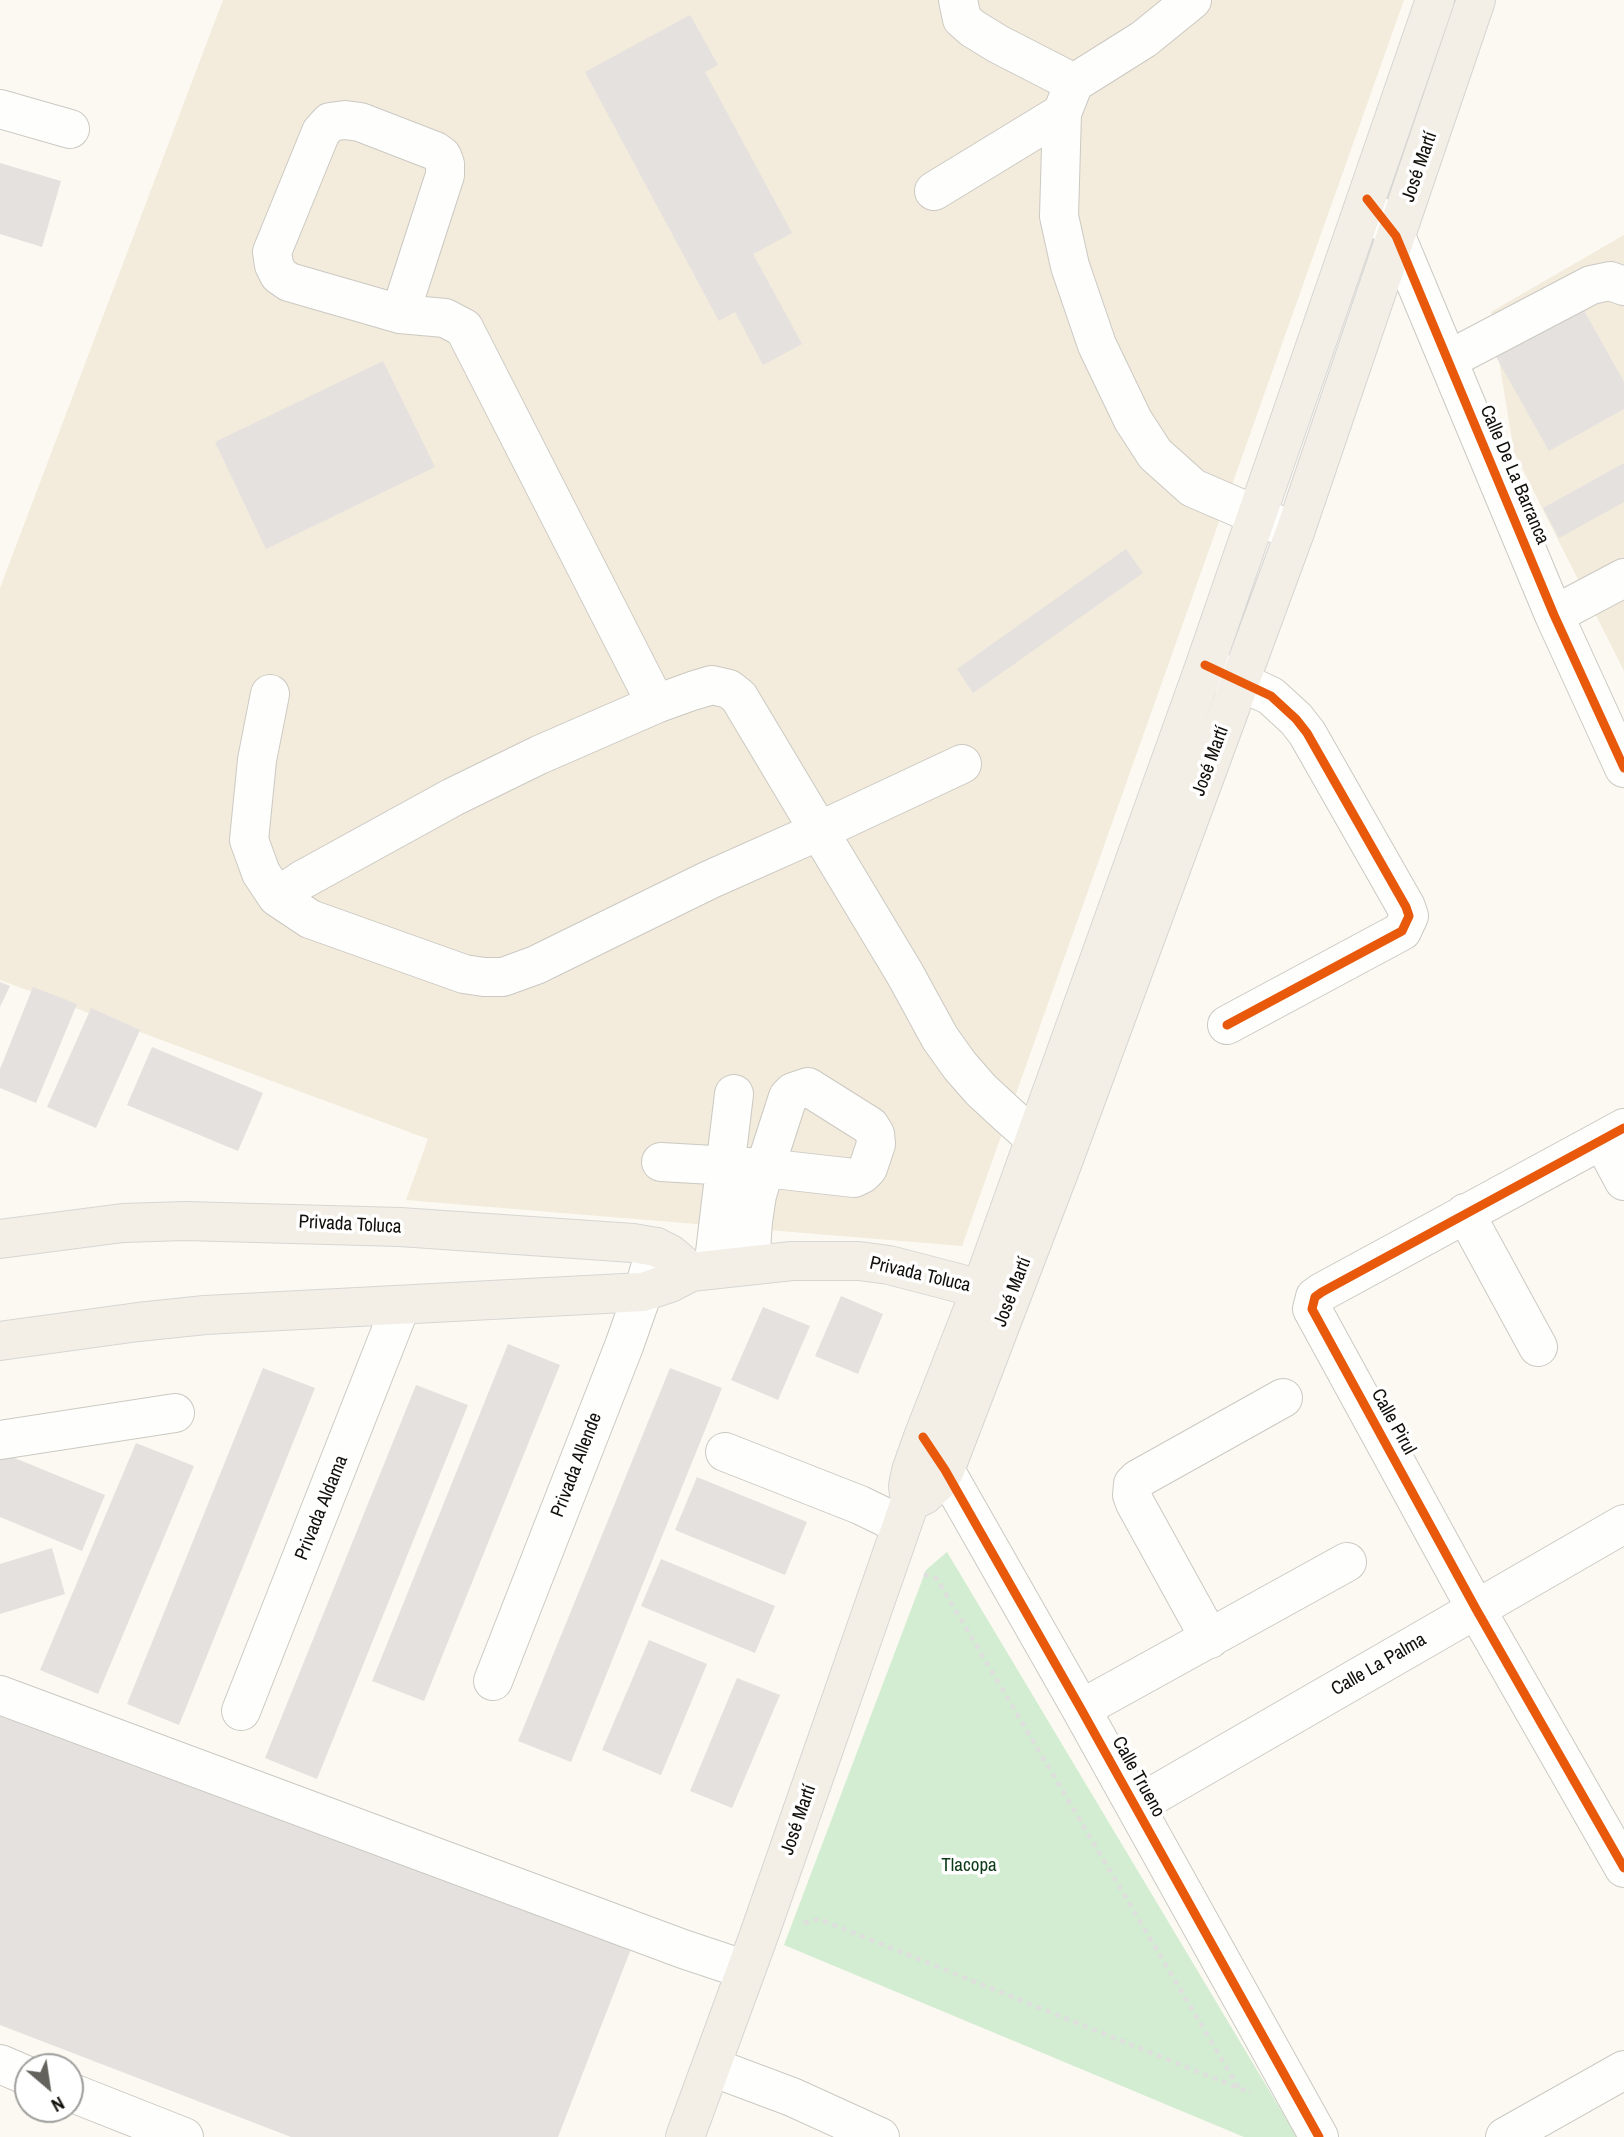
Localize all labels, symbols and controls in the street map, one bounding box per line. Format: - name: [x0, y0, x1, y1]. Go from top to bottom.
- street label: José Martí: [1397, 129, 1443, 205]
- street label: Calle De La Barranca: [1474, 402, 1554, 548]
- street label: José Martí: [1188, 723, 1234, 799]
- street label: Privada Toluca: [298, 1211, 402, 1239]
- street label: Privada Toluca: [867, 1252, 973, 1298]
- street label: José Martí: [989, 1254, 1037, 1330]
- street label: Calle Pirul: [1366, 1385, 1420, 1459]
- street label: Privada Allende: [547, 1410, 607, 1520]
- street label: Privada Aldama: [291, 1452, 353, 1564]
- street label: Calle La Palma: [1328, 1629, 1430, 1701]
- street label: Calle Trueno: [1107, 1733, 1169, 1821]
- street label: José Martí: [776, 1782, 822, 1858]
- park label: Tlacopa: [941, 1855, 997, 1877]
- north arrow: [14, 2053, 84, 2123]
- text: N: [47, 2091, 69, 2119]

